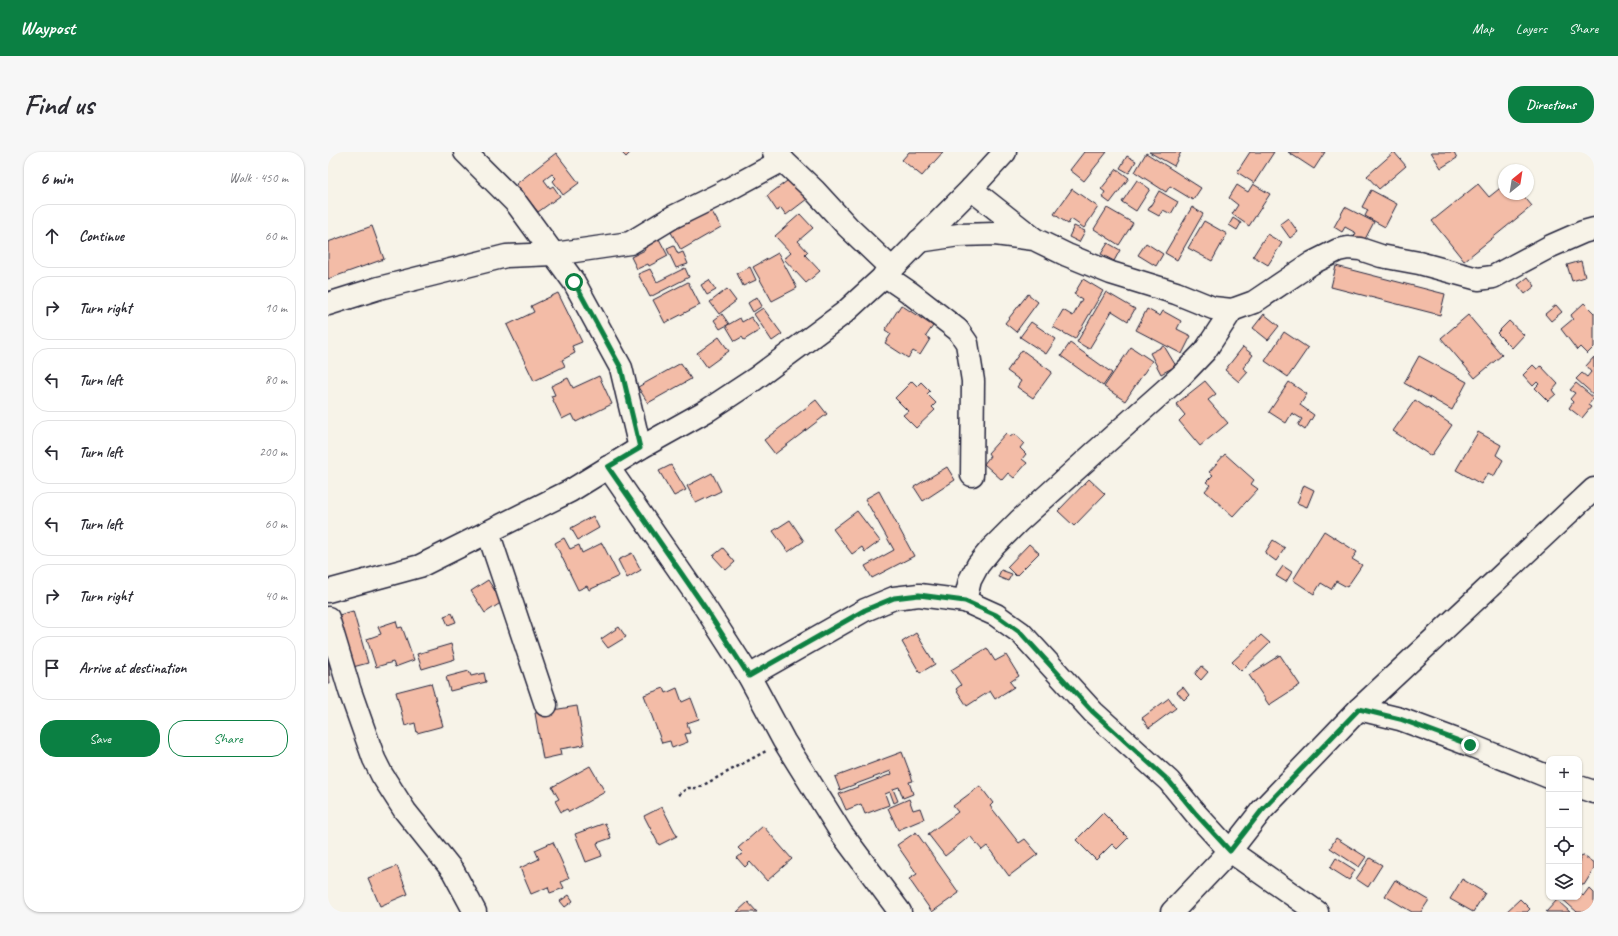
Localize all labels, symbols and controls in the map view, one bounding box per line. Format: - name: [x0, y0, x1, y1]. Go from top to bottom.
- text: Waypost: [20, 16, 75, 40]
- text: Map: [1472, 20, 1494, 37]
- text: Layers: [1516, 20, 1547, 37]
- text: Share: [1569, 20, 1598, 37]
- button: Directions: [1508, 86, 1594, 123]
- text: Find us: [24, 87, 94, 122]
- north arrow: [1498, 164, 1534, 200]
- text: 6 min: [40, 168, 73, 189]
- text: Walk · 450 m: [229, 170, 288, 186]
- icon: ahead: [41, 225, 63, 247]
- text: Continue: [79, 227, 124, 246]
- text: 60 m: [265, 228, 287, 244]
- route start: [565, 273, 583, 291]
- icon: right: [41, 297, 63, 319]
- text: Turn right: [79, 299, 132, 318]
- text: 10 m: [265, 300, 287, 316]
- icon: left: [41, 369, 63, 391]
- text: Turn left: [79, 371, 122, 390]
- text: 80 m: [265, 372, 287, 388]
- icon: left: [41, 441, 63, 463]
- text: Turn left: [79, 443, 122, 462]
- text: 200 m: [259, 444, 287, 460]
- icon: left: [41, 513, 63, 535]
- text: Turn left: [79, 515, 122, 534]
- text: 60 m: [265, 516, 287, 532]
- icon: right: [41, 585, 63, 607]
- text: Turn right: [79, 587, 132, 606]
- text: 40 m: [265, 588, 287, 604]
- icon: arrive: [41, 657, 63, 679]
- text: Arrive at destination: [79, 659, 186, 678]
- button: Save: [40, 720, 160, 757]
- button: Share: [168, 720, 288, 757]
- route end: [1461, 736, 1479, 754]
- map controls: [1546, 756, 1582, 900]
- button: +: [1546, 756, 1582, 792]
- button: −: [1546, 792, 1582, 828]
- button: locate: [1546, 828, 1582, 864]
- button: layers: [1546, 864, 1582, 900]

